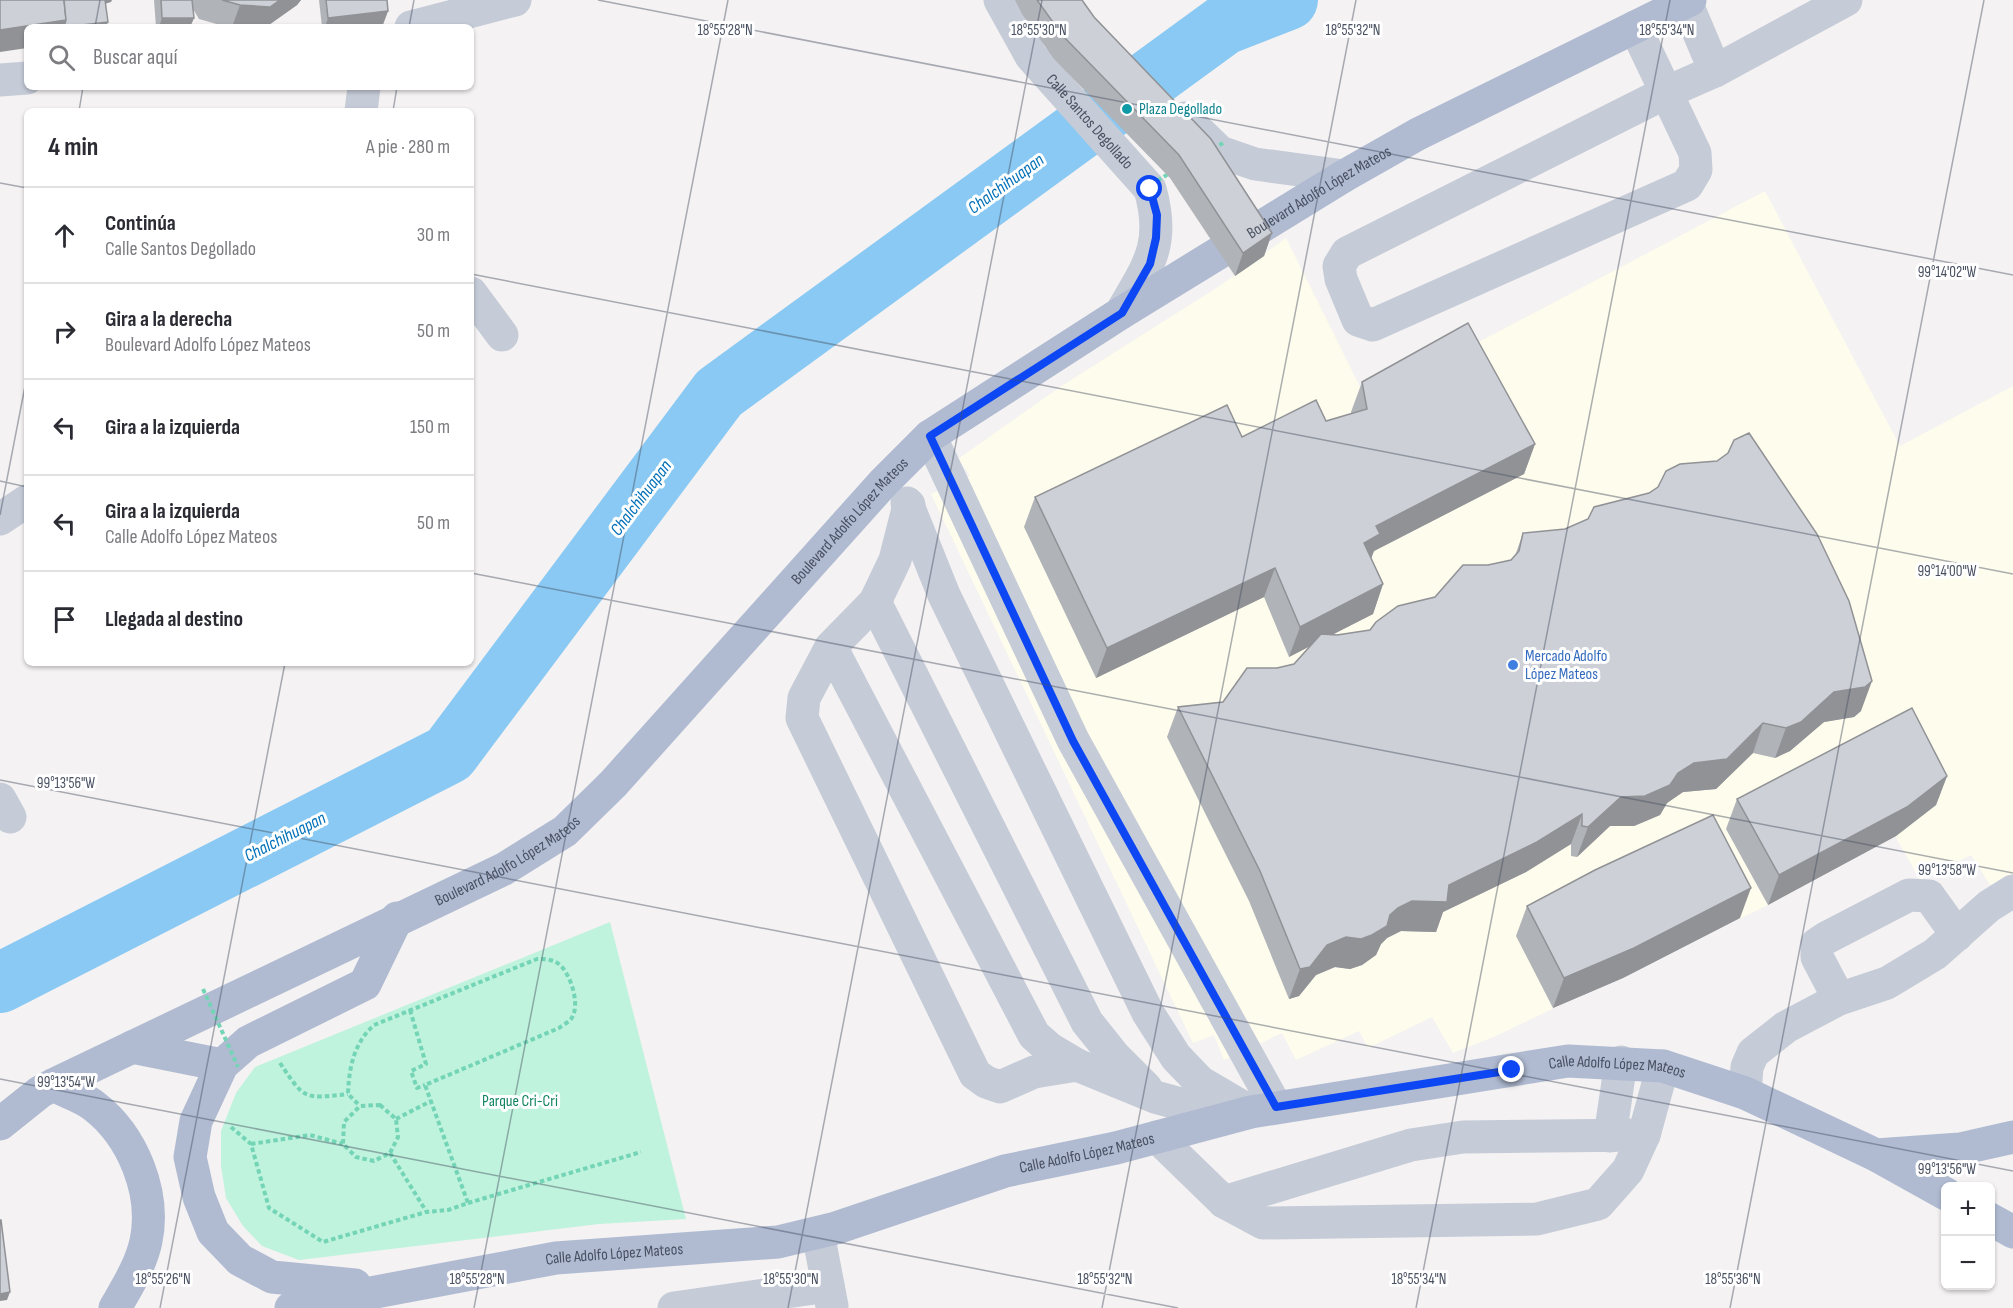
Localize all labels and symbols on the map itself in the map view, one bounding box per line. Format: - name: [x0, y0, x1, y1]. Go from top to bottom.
- text: 18°55'28"N: [697, 21, 753, 40]
- text: 18°55'30"N: [1011, 21, 1067, 40]
- text: 18°55'32"N: [1326, 21, 1380, 40]
- text: 18°55'34"N: [1639, 21, 1695, 40]
- street label: Calle Santos Degollado: [1042, 70, 1137, 173]
- place label: Plaza Degollado: [1139, 100, 1222, 119]
- marker: Plaza Degollado: [1120, 102, 1134, 116]
- street label: Boulevard Adolfo López Mateos: [1243, 142, 1395, 243]
- water label: Chalchihuapan: [964, 149, 1048, 219]
- route start: [1136, 175, 1162, 201]
- text: 99°14'02"W: [1918, 263, 1977, 282]
- street label: Boulevard Adolfo López Mateos: [787, 453, 913, 588]
- water label: Chalchihuapan: [606, 456, 676, 540]
- text: 99°14'00"W: [1917, 562, 1977, 581]
- place label: Mercado Adolfo López Mateos: [1525, 647, 1607, 684]
- marker: Mercado Adolfo López Mateos: [1506, 658, 1520, 672]
- text: 99°13'56"W: [37, 774, 95, 793]
- water label: Chalchihuapan: [241, 807, 330, 867]
- street label: Boulevard Adolfo López Mateos: [432, 812, 584, 910]
- text: 99°13'58"W: [1918, 861, 1976, 880]
- street label: Calle Adolfo López Mateos: [1547, 1052, 1689, 1082]
- route end: [1498, 1056, 1524, 1082]
- text: 99°13'54"W: [37, 1073, 95, 1092]
- park label: Parque Cri-Cri: [482, 1092, 558, 1111]
- street label: Calle Adolfo López Mateos: [1017, 1129, 1157, 1177]
- text: 99°13'56"W: [1918, 1160, 1976, 1179]
- street label: Calle Adolfo López Mateos: [544, 1239, 684, 1269]
- text: 18°55'26"N: [135, 1270, 191, 1289]
- text: 18°55'28"N: [449, 1270, 505, 1289]
- text: 18°55'30"N: [763, 1270, 819, 1289]
- text: 18°55'32"N: [1078, 1270, 1132, 1289]
- text: 18°55'34"N: [1391, 1270, 1447, 1289]
- text: 18°55'36"N: [1705, 1270, 1761, 1289]

